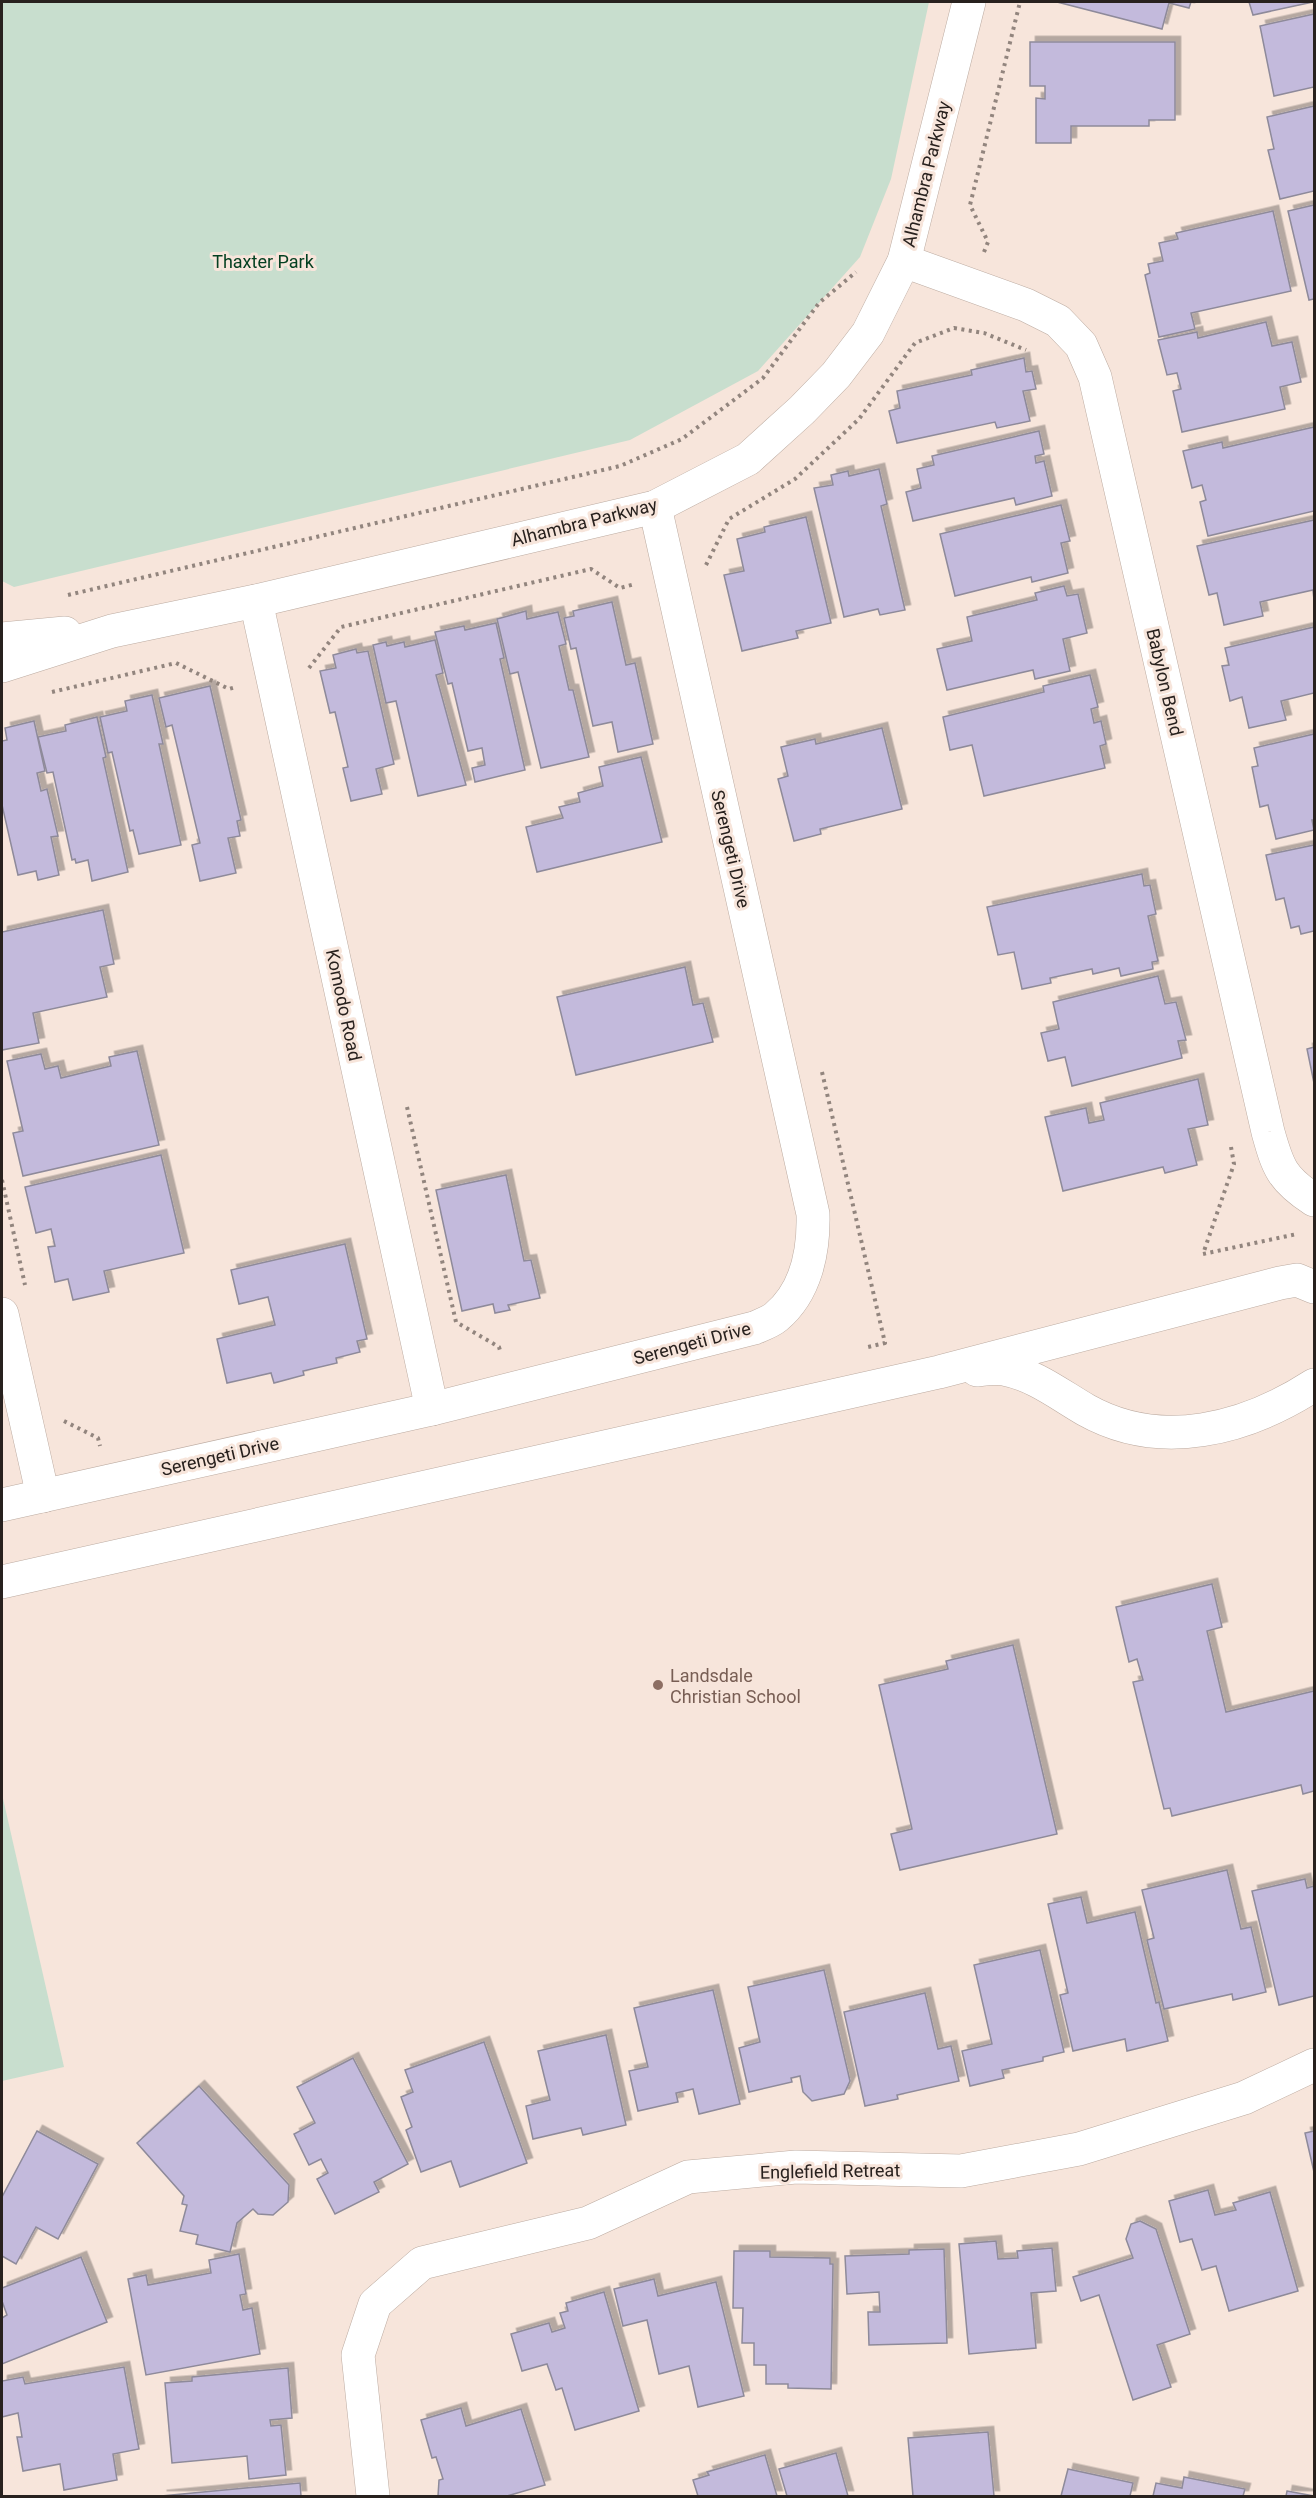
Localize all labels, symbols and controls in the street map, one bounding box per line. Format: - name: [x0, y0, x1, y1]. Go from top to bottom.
- street label: Alhambra Parkway: [898, 98, 954, 249]
- park label: Thaxter Park: [212, 251, 315, 272]
- street label: Alhambra Parkway: [509, 494, 660, 550]
- street label: Babylon Bend: [1142, 626, 1188, 738]
- street label: Serengeti Drive: [707, 788, 755, 910]
- street label: Komodo Road: [322, 947, 366, 1063]
- street label: Serengeti Drive: [631, 1317, 753, 1369]
- street label: Serengeti Drive: [159, 1432, 281, 1480]
- place label: Landsdale Christian School: [670, 1665, 801, 1707]
- marker: Landsdale Christian School: [651, 1678, 665, 1692]
- street label: Englefield Retreat: [760, 2159, 900, 2183]

